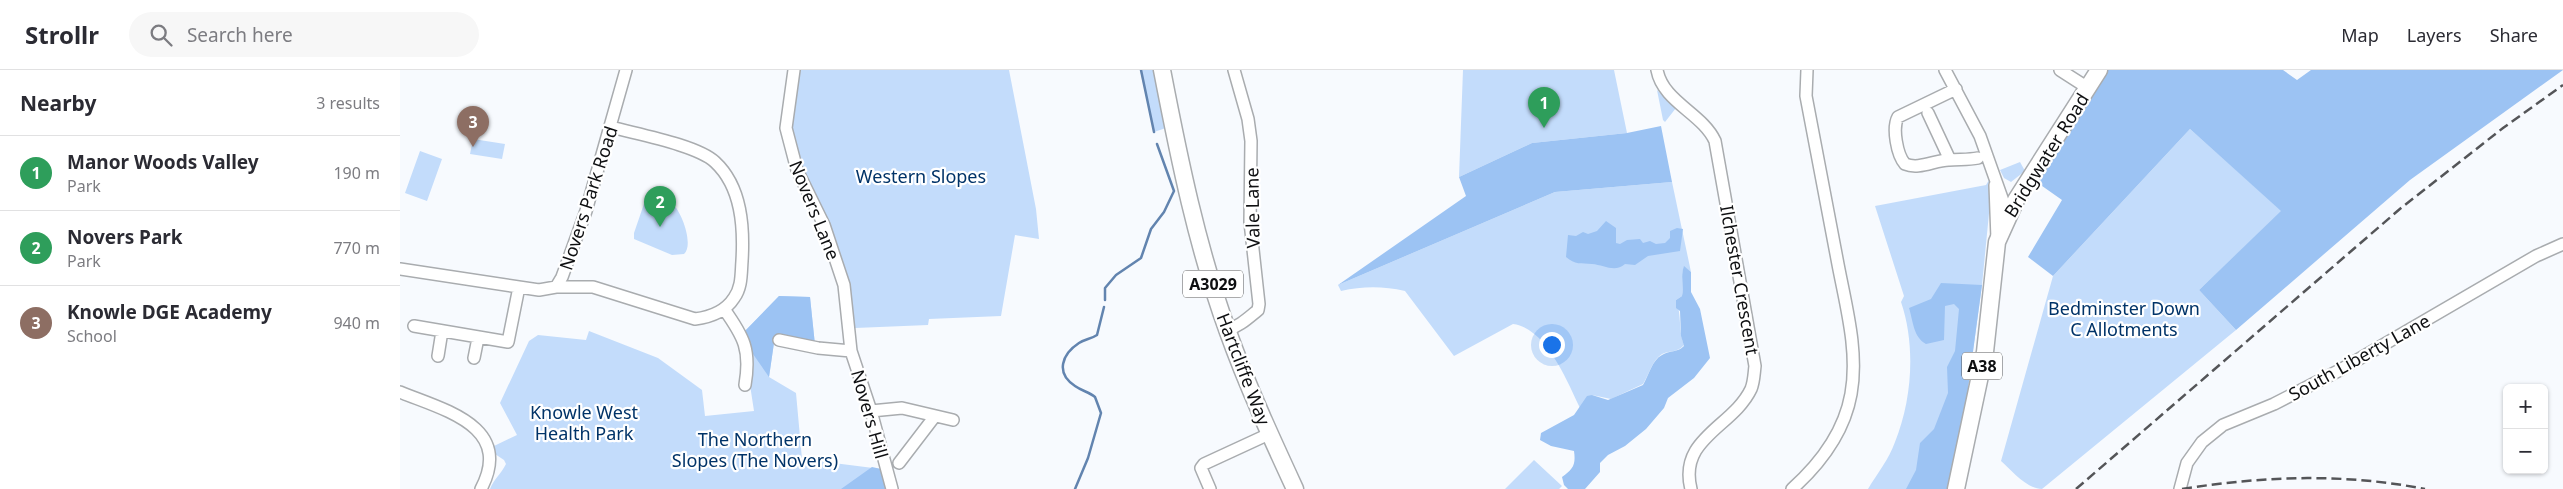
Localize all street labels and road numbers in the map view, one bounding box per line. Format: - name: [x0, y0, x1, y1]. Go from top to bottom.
- street label: Bridgwater Road: [1998, 88, 2094, 222]
- street label: Novers Park Road: [553, 123, 623, 273]
- street label: Novers Lane: [784, 157, 846, 263]
- street label: Vale Lane: [1239, 167, 1265, 249]
- street label: Ilchester Crescent: [1715, 203, 1765, 357]
- road number: A3029: [1183, 270, 1243, 298]
- street label: South Liberty Lane: [2284, 308, 2434, 406]
- street label: Hartcliffe Way: [1212, 310, 1277, 429]
- road number: A38: [1962, 352, 2002, 380]
- street label: Novers Hill: [846, 367, 894, 461]

